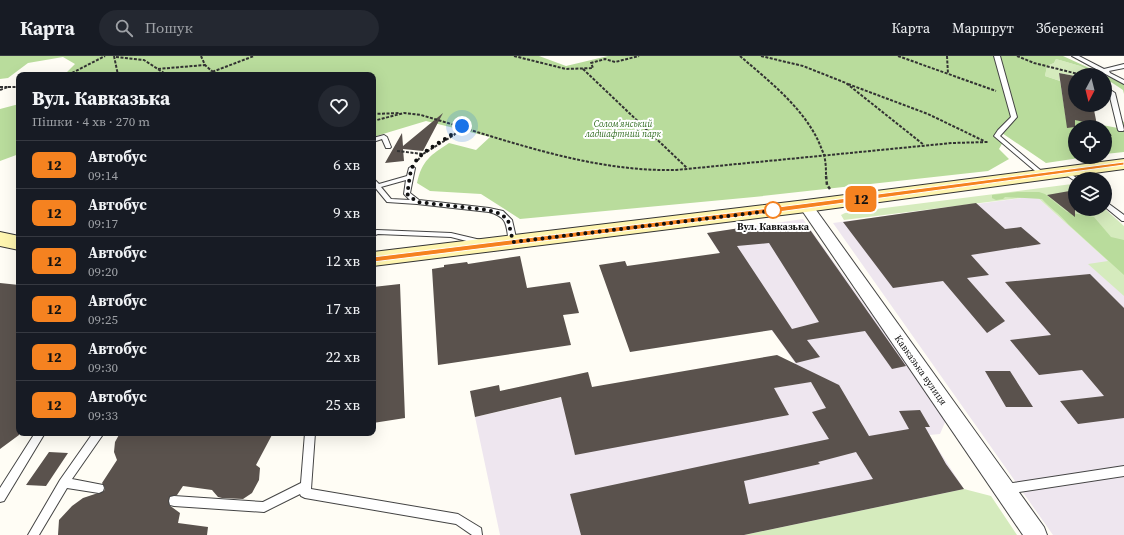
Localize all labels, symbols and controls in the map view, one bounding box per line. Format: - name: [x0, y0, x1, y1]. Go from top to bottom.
- search box: [99, 10, 379, 46]
- text: Карта: [20, 15, 75, 41]
- icon: search: [113, 17, 135, 39]
- text: Пошук: [145, 17, 193, 38]
- text: Карта: [891, 18, 930, 38]
- text: Маршрут: [952, 18, 1014, 38]
- text: Збережені: [1036, 18, 1104, 38]
- north arrow: [1068, 68, 1112, 112]
- map controls: [1068, 68, 1112, 216]
- text: Вул. Кавказька: [32, 85, 170, 111]
- button: heart: [318, 85, 360, 127]
- text: Пішки · 4 хв · 270 m: [32, 113, 150, 130]
- your location: [452, 116, 472, 136]
- park label: Солом'янський ладшафтний парк: [584, 118, 661, 140]
- button: locate: [1068, 120, 1112, 164]
- text: Автобус: [88, 146, 147, 167]
- text: 6 хв: [333, 154, 360, 175]
- text: 12: [46, 155, 62, 175]
- text: 09:14: [88, 167, 118, 184]
- button: layers: [1068, 172, 1112, 216]
- line badge: 12: [843, 186, 879, 212]
- text: 12: [853, 189, 869, 209]
- text: Автобус: [88, 194, 147, 215]
- marker: Вул. Кавказька: [764, 201, 782, 219]
- text: 9 хв: [333, 202, 360, 223]
- text: 12: [46, 203, 62, 223]
- text: 09:17: [88, 215, 118, 232]
- place label: Вул. Кавказька: [737, 220, 810, 233]
- text: Автобус: [88, 242, 147, 263]
- text: 12 хв: [326, 250, 360, 271]
- text: 12: [46, 251, 62, 271]
- text: 09:20: [88, 263, 118, 280]
- text: Автобус: [88, 290, 147, 311]
- text: 17 хв: [326, 298, 360, 319]
- text: 12: [46, 299, 62, 319]
- text: 09:25: [88, 311, 118, 328]
- street label: Кавказька вулиця: [892, 332, 950, 408]
- text: Автобус: [88, 338, 147, 359]
- text: 22 хв: [326, 346, 360, 367]
- text: 12: [46, 347, 62, 367]
- text: 09:30: [88, 359, 118, 376]
- text: Автобус: [88, 386, 147, 407]
- text: 25 хв: [326, 394, 360, 415]
- text: 12: [46, 395, 62, 415]
- text: 09:33: [88, 407, 118, 424]

